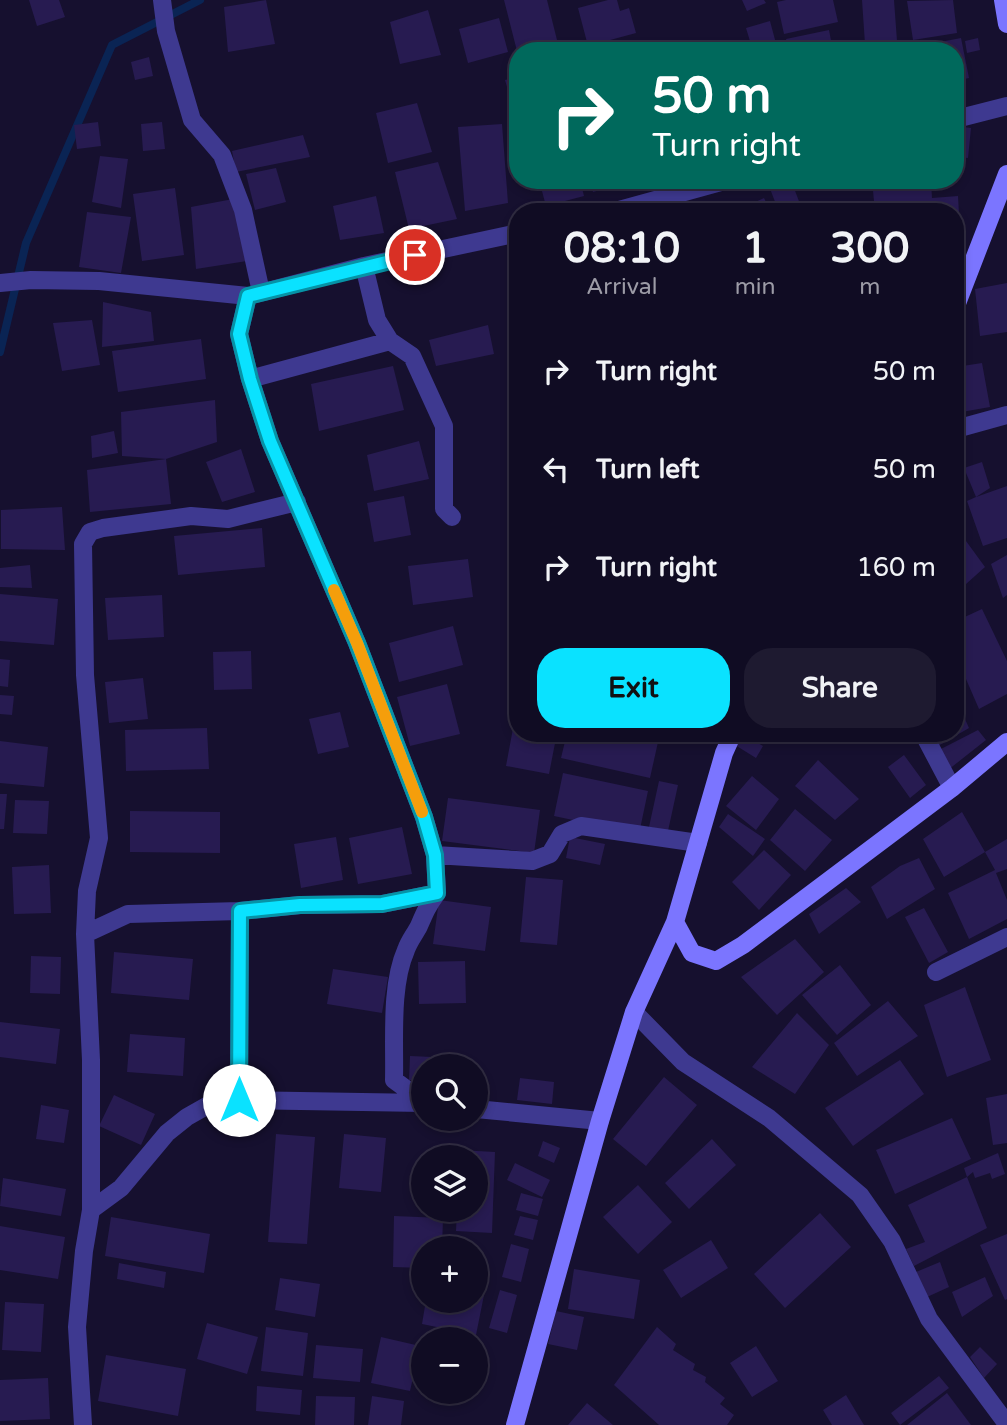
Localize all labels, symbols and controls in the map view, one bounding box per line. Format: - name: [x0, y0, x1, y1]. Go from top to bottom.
- text: 50 m: [652, 67, 771, 126]
- icon: right: [537, 70, 628, 161]
- text: Turn right: [652, 127, 801, 165]
- text: 08:10: [564, 223, 680, 274]
- text: 1: [742, 223, 768, 274]
- text: 300: [830, 223, 909, 274]
- pin: [385, 225, 445, 285]
- icon: arrive: [396, 236, 434, 274]
- text: Arrival: [586, 273, 657, 301]
- text: min: [735, 273, 776, 301]
- text: m: [859, 273, 880, 301]
- icon: right: [537, 352, 575, 390]
- text: Turn right: [596, 356, 717, 387]
- text: 50 m: [873, 356, 936, 387]
- icon: left: [537, 450, 575, 488]
- text: Turn left: [596, 454, 699, 485]
- text: 50 m: [873, 454, 936, 485]
- icon: right: [537, 548, 575, 586]
- text: Turn right: [596, 552, 717, 583]
- text: 160 m: [856, 552, 936, 583]
- button: Exit: [537, 648, 730, 728]
- button: Share: [744, 648, 936, 728]
- map controls: [411, 1054, 488, 1404]
- button: search: [411, 1054, 488, 1131]
- position arrow: [202, 1063, 276, 1137]
- button: layers: [411, 1145, 488, 1222]
- button: +: [411, 1236, 488, 1313]
- button: −: [411, 1327, 488, 1404]

